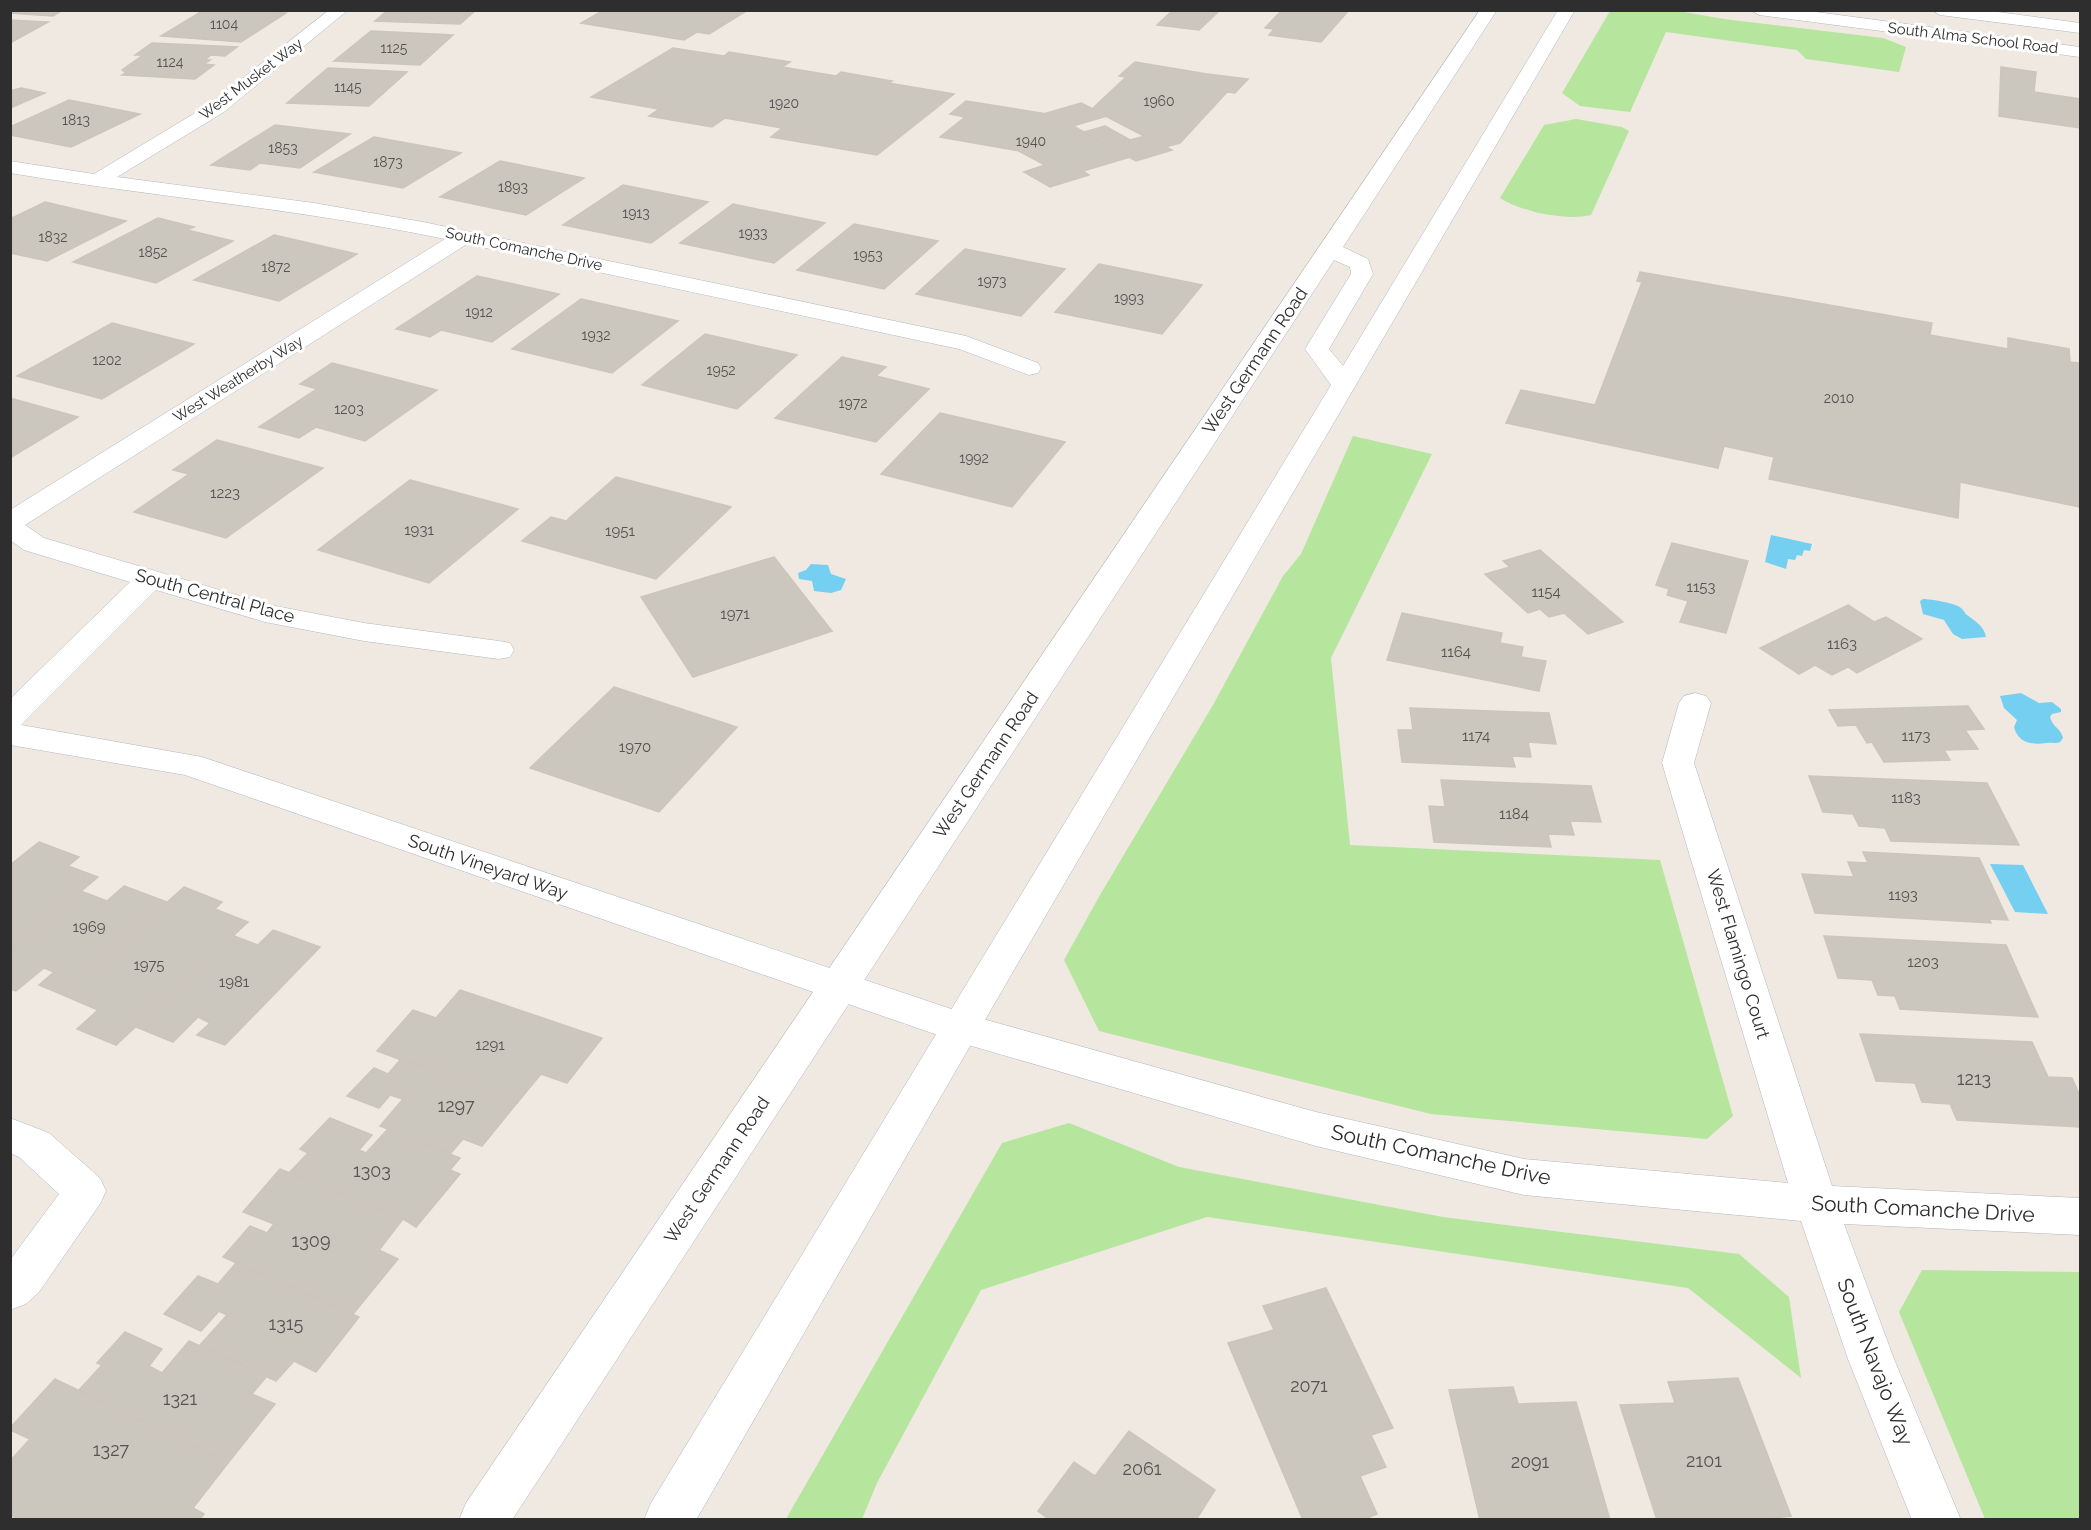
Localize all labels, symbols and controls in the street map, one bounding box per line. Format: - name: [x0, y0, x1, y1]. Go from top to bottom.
- house number: 1104: [210, 16, 238, 32]
- street label: South Alma School Road: [1887, 19, 2059, 57]
- street label: West Musket Way: [196, 34, 306, 124]
- house number: 1125: [381, 40, 408, 56]
- house number: 1124: [157, 54, 184, 70]
- house number: 1145: [334, 79, 362, 95]
- house number: 1960: [1143, 93, 1175, 109]
- house number: 1920: [769, 95, 799, 111]
- house number: 1813: [62, 112, 90, 128]
- house number: 1940: [1016, 133, 1046, 149]
- house number: 1853: [268, 140, 298, 156]
- house number: 1873: [373, 154, 403, 170]
- house number: 1893: [498, 179, 528, 195]
- house number: 1913: [622, 205, 650, 221]
- street label: South Comanche Drive: [444, 224, 604, 274]
- house number: 1933: [738, 225, 768, 241]
- house number: 1832: [38, 229, 68, 245]
- house number: 1852: [138, 244, 168, 260]
- house number: 1953: [853, 247, 883, 263]
- house number: 1872: [261, 259, 291, 275]
- house number: 1973: [977, 273, 1007, 289]
- street label: West Germann Road: [1198, 283, 1311, 438]
- house number: 1993: [1114, 290, 1144, 306]
- house number: 1912: [465, 304, 493, 320]
- house number: 1932: [582, 327, 610, 343]
- street label: West Weatherby Way: [170, 332, 306, 426]
- house number: 1202: [92, 352, 122, 368]
- house number: 1952: [706, 362, 736, 378]
- house number: 2010: [1824, 390, 1854, 406]
- house number: 1972: [839, 395, 867, 411]
- house number: 1203: [334, 401, 364, 417]
- house number: 1992: [959, 450, 989, 466]
- house number: 1223: [210, 484, 240, 502]
- house number: 1931: [404, 521, 434, 539]
- house number: 1951: [605, 522, 635, 540]
- street label: South Central Place: [133, 564, 298, 627]
- house number: 1153: [1686, 578, 1716, 596]
- house number: 1154: [1531, 583, 1561, 601]
- house number: 1971: [720, 605, 750, 623]
- house number: 1163: [1827, 635, 1857, 653]
- house number: 1164: [1441, 643, 1471, 661]
- street label: West Germann Road: [929, 687, 1042, 842]
- house number: 1174: [1462, 727, 1490, 745]
- house number: 1173: [1902, 727, 1930, 745]
- house number: 1970: [619, 738, 651, 756]
- house number: 1183: [1891, 789, 1921, 807]
- house number: 1184: [1499, 805, 1529, 823]
- street label: South Vineyard Way: [406, 829, 571, 904]
- street label: West Flamingo Court: [1703, 866, 1774, 1041]
- house number: 1193: [1888, 886, 1918, 904]
- house number: 1969: [72, 918, 106, 936]
- house number: 1203: [1907, 953, 1939, 971]
- house number: 1975: [133, 956, 165, 974]
- house number: 1981: [219, 973, 250, 991]
- house number: 1291: [475, 1036, 505, 1054]
- house number: 1213: [1957, 1068, 1991, 1089]
- street label: West Germann Road: [660, 1092, 773, 1247]
- house number: 1297: [437, 1095, 475, 1116]
- street label: South Comanche Drive: [1329, 1119, 1553, 1190]
- house number: 1303: [353, 1160, 391, 1181]
- street label: South Comanche Drive: [1811, 1190, 2035, 1227]
- house number: 1309: [292, 1230, 330, 1251]
- street label: South Navajo Way: [1832, 1275, 1919, 1449]
- house number: 1315: [269, 1313, 304, 1334]
- house number: 2071: [1290, 1375, 1328, 1396]
- house number: 1321: [163, 1388, 197, 1409]
- house number: 1327: [93, 1439, 130, 1460]
- house number: 2101: [1686, 1450, 1722, 1471]
- house number: 2091: [1511, 1451, 1550, 1472]
- house number: 2061: [1123, 1458, 1162, 1479]

